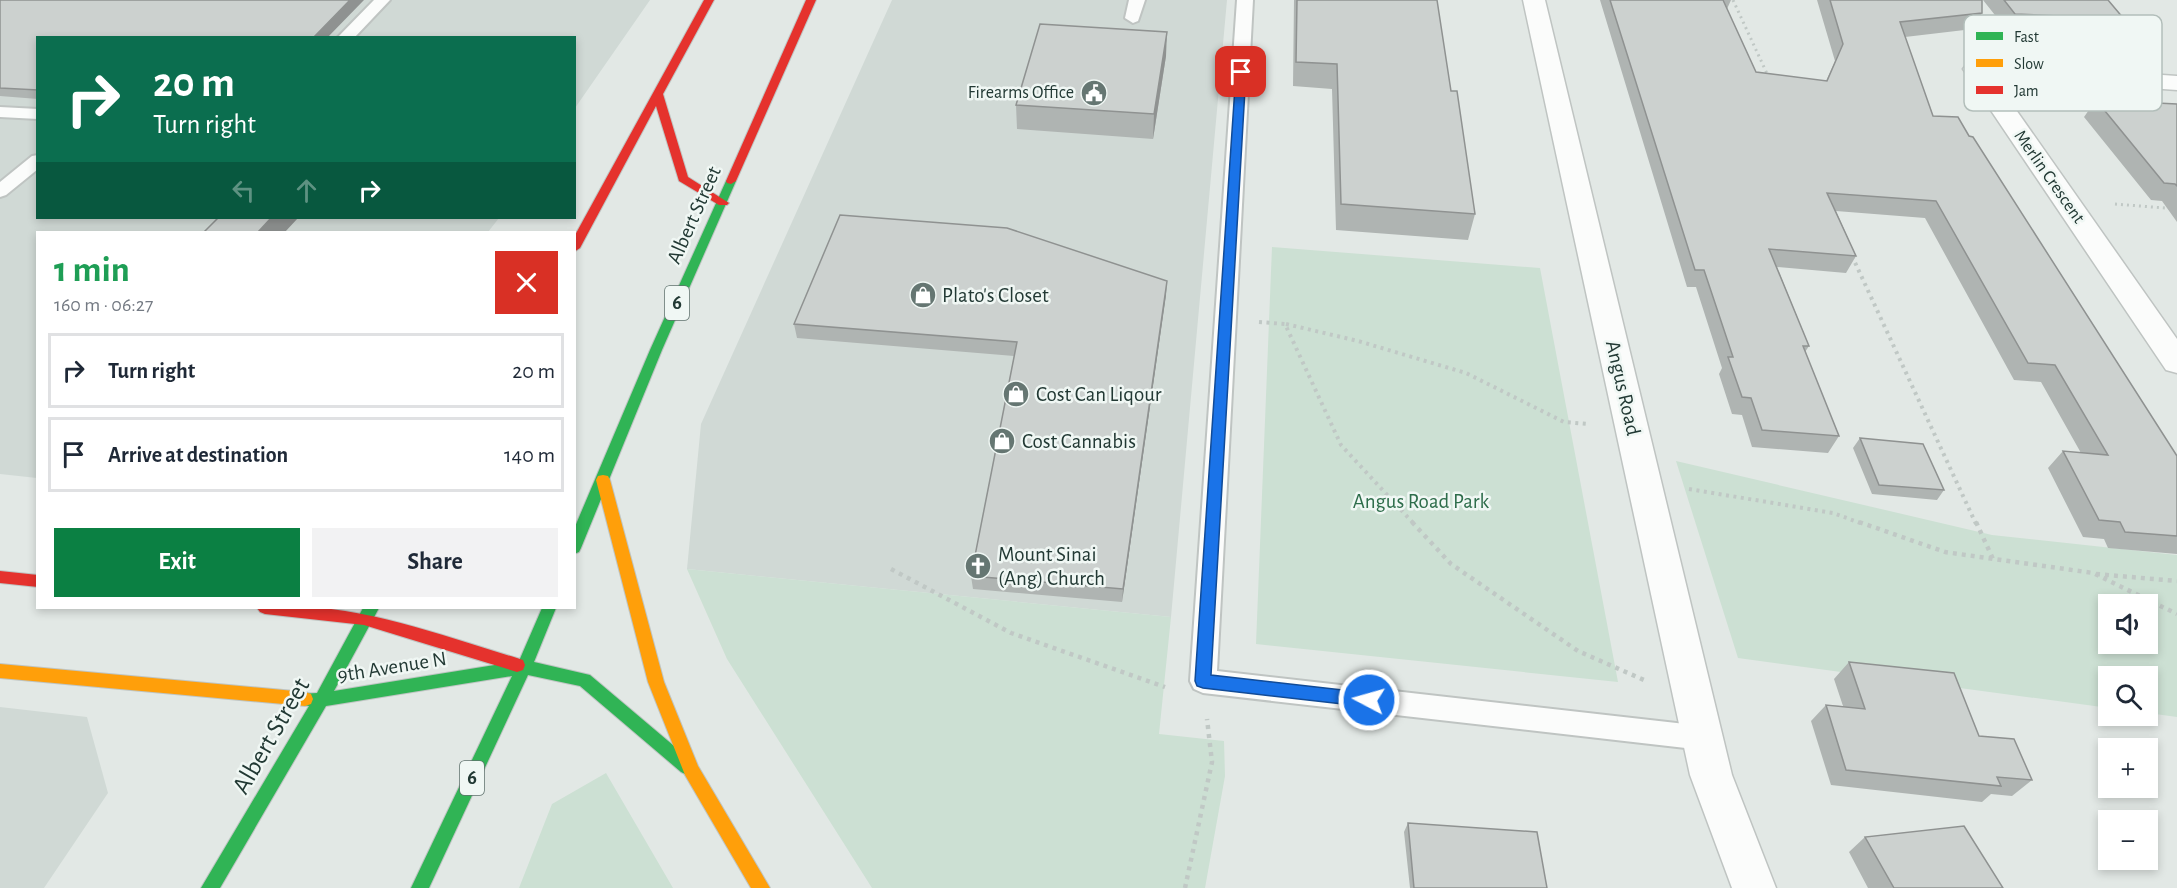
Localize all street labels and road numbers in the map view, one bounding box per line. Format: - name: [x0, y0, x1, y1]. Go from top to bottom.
- street label: Merlin Crescent: [2010, 127, 2088, 227]
- street label: Albert Street: [663, 163, 725, 267]
- road number: 6: [665, 286, 689, 320]
- street label: Angus Road: [1602, 339, 1644, 438]
- street label: 9th Avenue N: [336, 648, 448, 686]
- street label: Albert Street: [227, 674, 315, 798]
- road number: 6: [460, 761, 484, 795]

